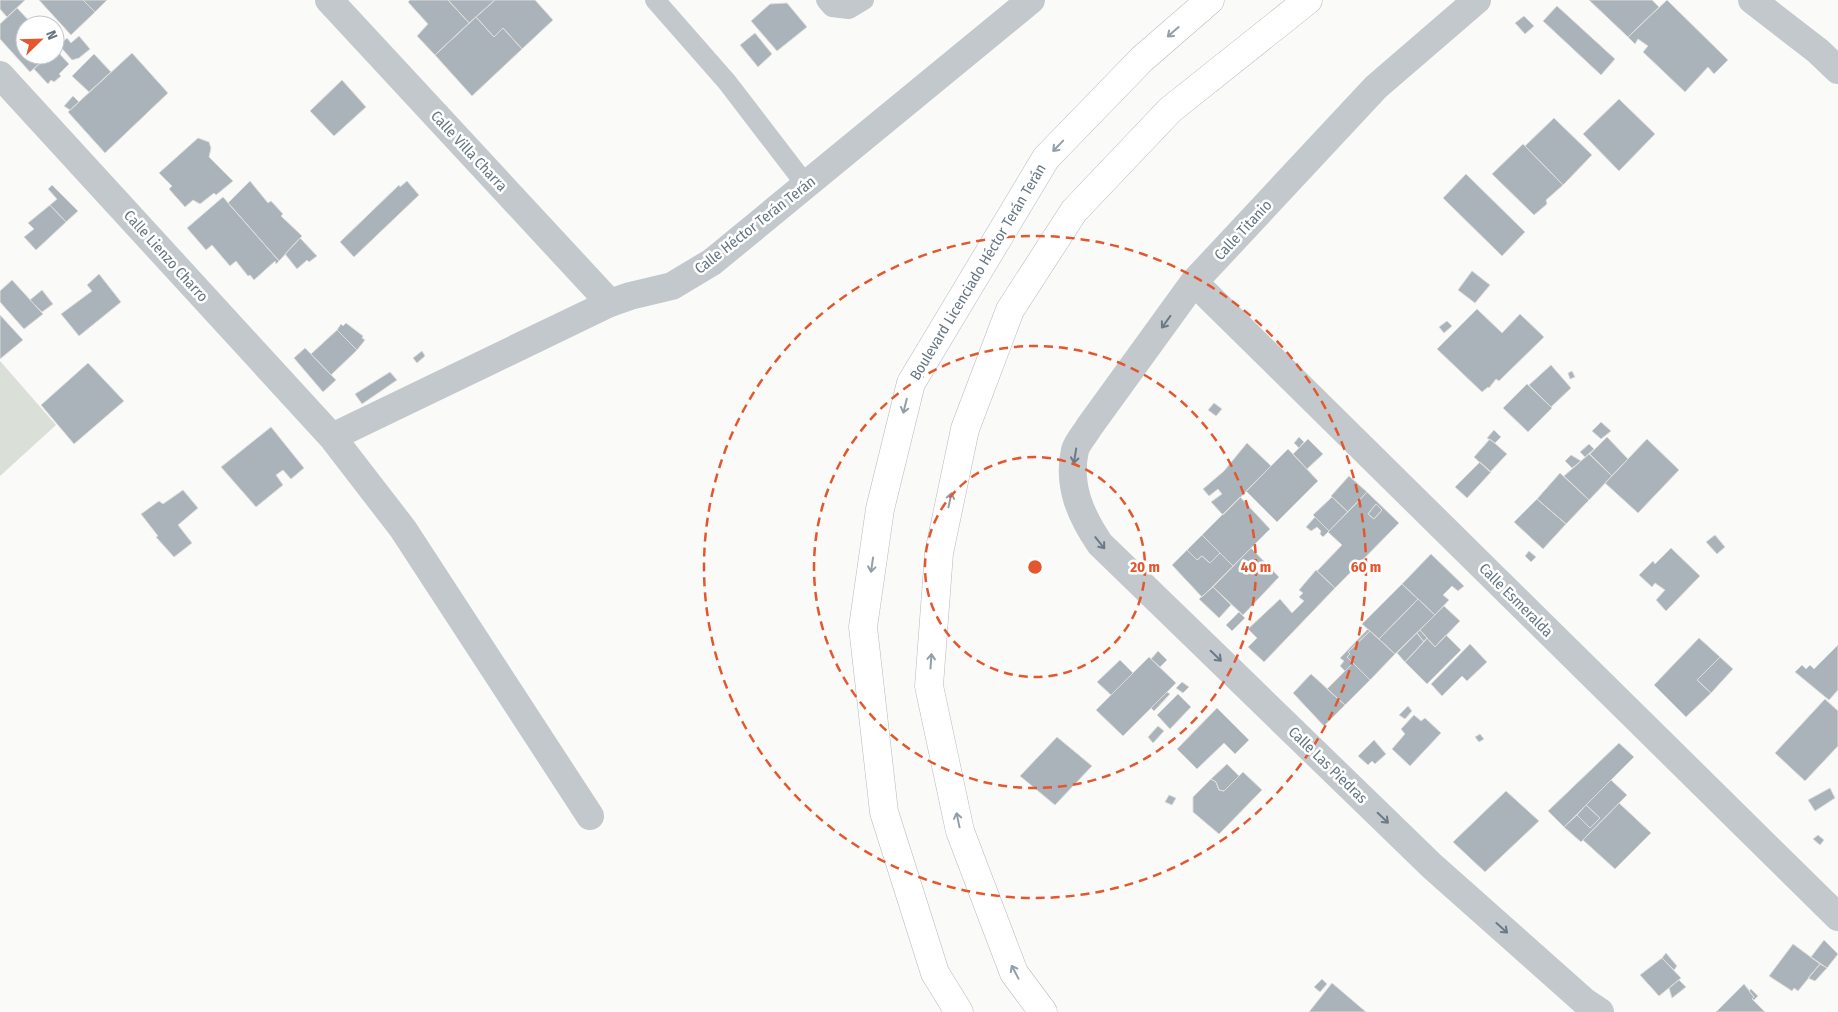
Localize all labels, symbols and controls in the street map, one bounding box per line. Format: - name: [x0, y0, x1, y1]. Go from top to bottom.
- north arrow: [15, 15, 65, 65]
- one-way arrow: [1166, 26, 1179, 38]
- text: N: [42, 28, 61, 42]
- street label: Calle Villa Charra: [427, 107, 511, 195]
- one-way arrow: [1052, 140, 1064, 153]
- street label: Boulevard Licenciado Héctor Terán Terán: [906, 161, 1050, 383]
- street label: Calle Héctor Terán Terán: [691, 172, 819, 278]
- street label: Calle Titanio: [1211, 196, 1276, 264]
- street label: Calle Lienzo Charro: [120, 206, 212, 306]
- one-way arrow: [1161, 315, 1171, 329]
- one-way arrow: [900, 397, 909, 413]
- one-way arrow: [1070, 447, 1080, 463]
- one-way arrow: [946, 492, 955, 508]
- one-way arrow: [1094, 536, 1105, 549]
- one-way arrow: [867, 556, 877, 572]
- centre of rings: [1026, 558, 1044, 576]
- text: 20 m: [1129, 558, 1160, 576]
- text: 40 m: [1241, 558, 1271, 576]
- text: 60 m: [1351, 558, 1381, 576]
- street label: Calle Esmeralda: [1475, 559, 1557, 641]
- one-way arrow: [1210, 650, 1222, 662]
- one-way arrow: [926, 653, 936, 669]
- street label: Calle Las Piedras: [1285, 723, 1371, 807]
- one-way arrow: [1377, 812, 1389, 824]
- one-way arrow: [953, 813, 962, 829]
- one-way arrow: [1496, 922, 1509, 934]
- one-way arrow: [1010, 965, 1020, 980]

